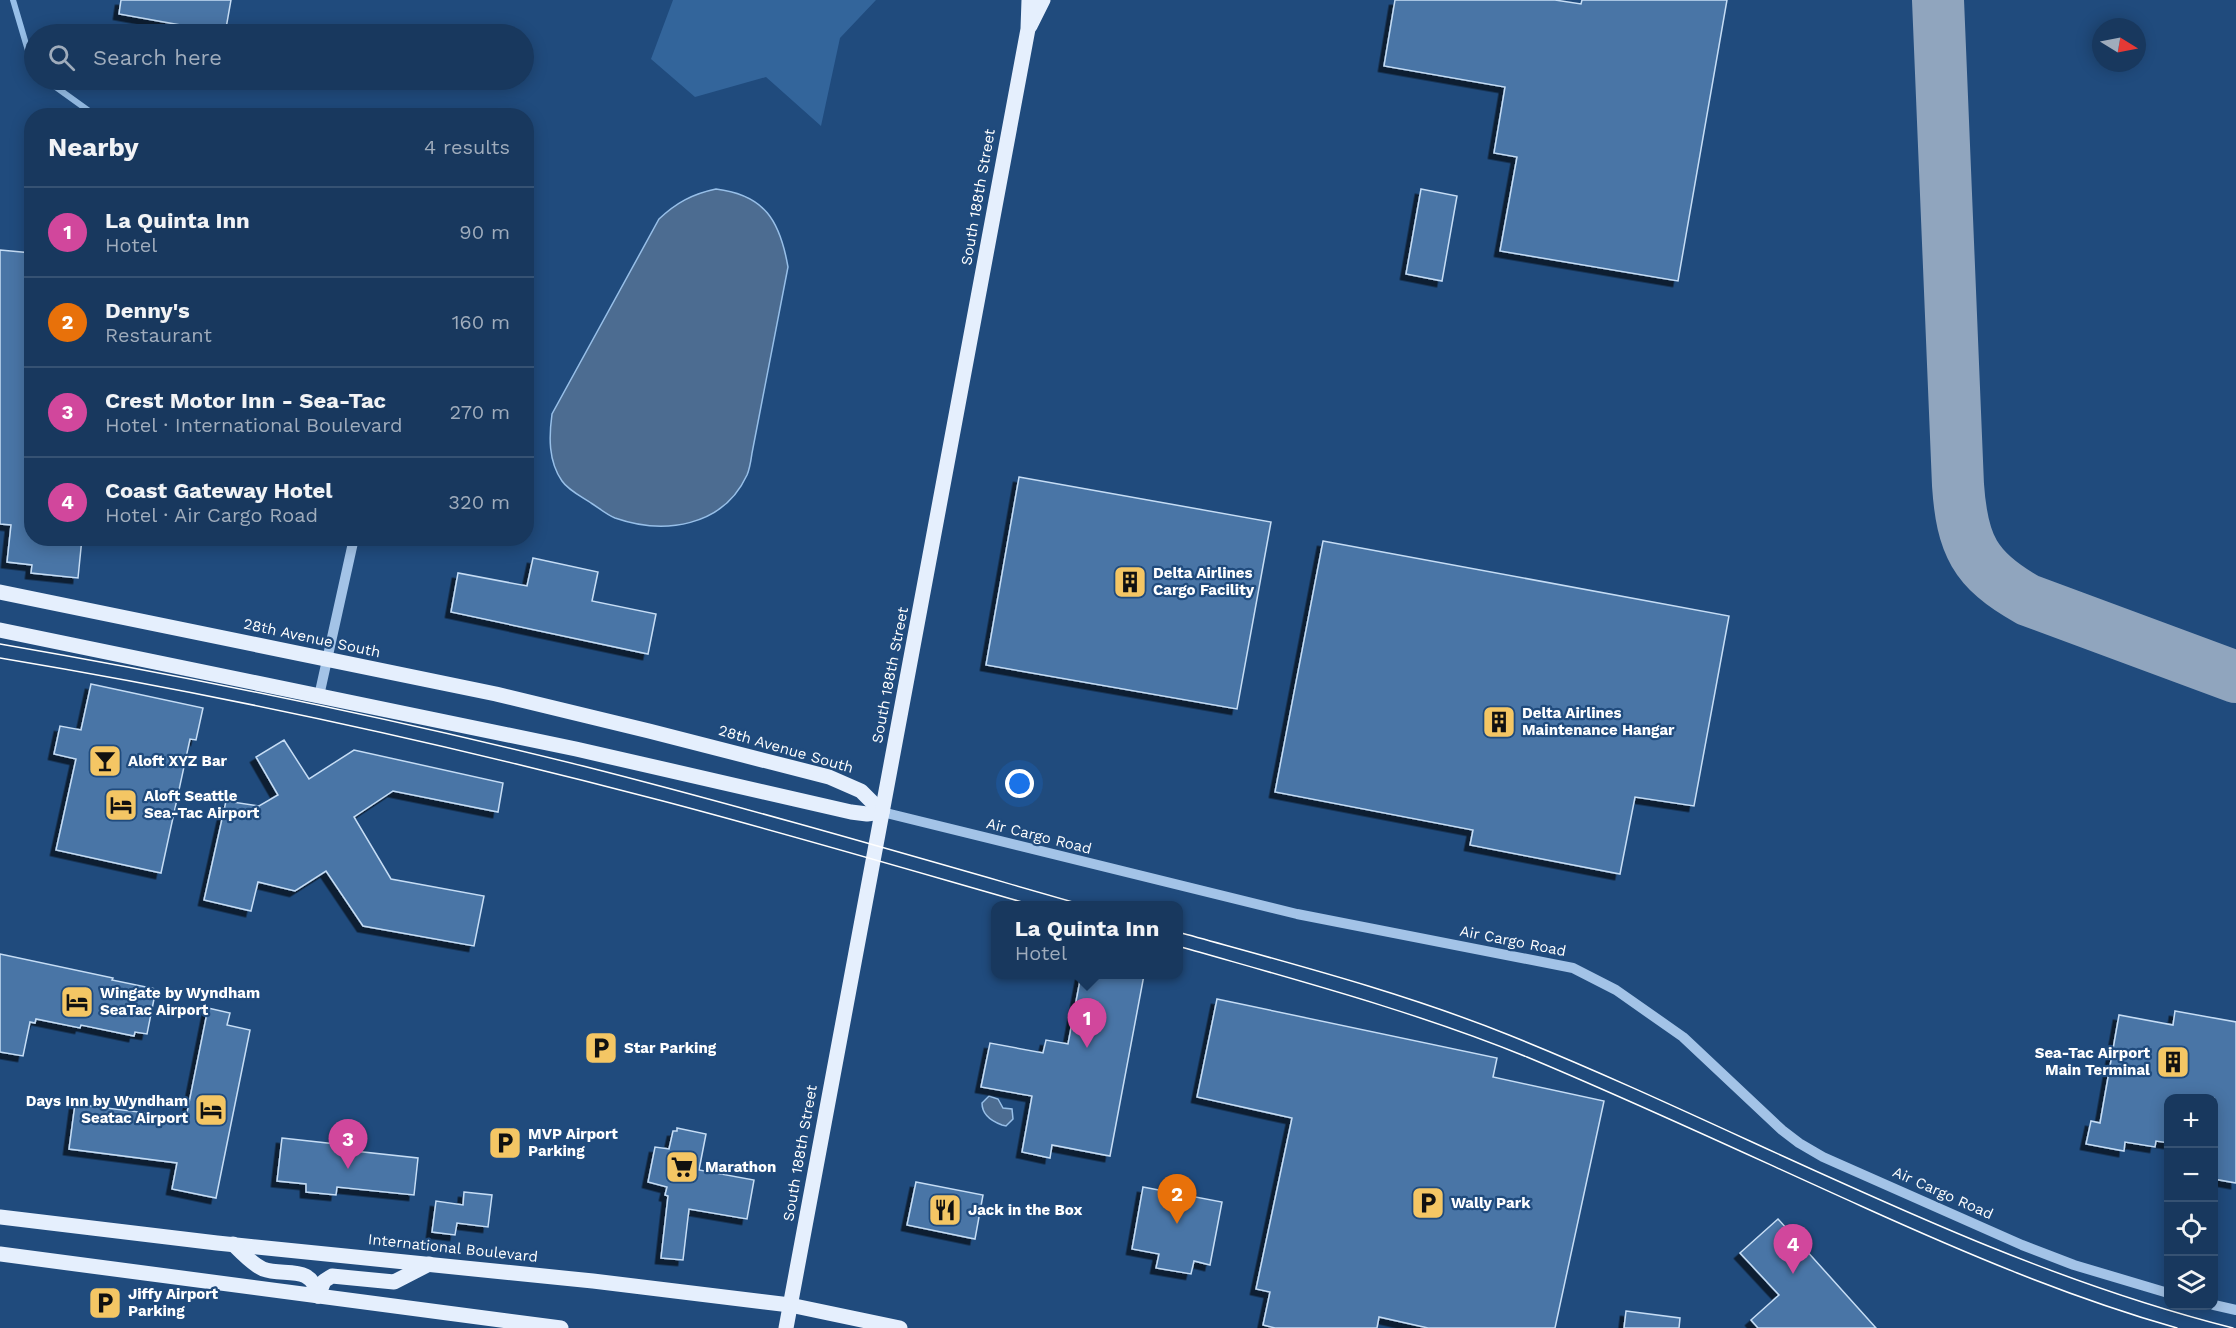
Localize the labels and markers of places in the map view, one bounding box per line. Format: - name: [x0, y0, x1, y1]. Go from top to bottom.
- building icon: Delta Airlines Cargo Facility: [1112, 564, 1148, 600]
- place label: Delta Airlines Cargo Facility: [1153, 564, 1255, 599]
- building icon: Delta Airlines Maintenance Hangar: [1481, 704, 1517, 740]
- place label: Delta Airlines Maintenance Hangar: [1522, 704, 1675, 739]
- bar icon: Aloft XYZ Bar: [87, 743, 123, 779]
- place label: Aloft XYZ Bar: [128, 752, 228, 770]
- hotel icon: Aloft Seattle Sea-Tac Airport: [103, 787, 139, 823]
- place label: Aloft Seattle Sea-Tac Airport: [144, 787, 260, 822]
- hotel icon: Wingate by Wyndham SeaTac Airport: [59, 984, 95, 1020]
- place label: Wingate by Wyndham SeaTac Airport: [100, 984, 260, 1019]
- pin: 1: [1068, 998, 1106, 1048]
- parking icon: Star Parking: [583, 1030, 619, 1066]
- place label: Star Parking: [624, 1039, 717, 1057]
- place label: Sea-Tac Airport Main Terminal: [2035, 1044, 2150, 1079]
- building icon: Sea-Tac Airport Main Terminal: [2155, 1044, 2191, 1080]
- place label: Days Inn by Wyndham Seatac Airport: [26, 1092, 188, 1127]
- hotel icon: Days Inn by Wyndham Seatac Airport: [193, 1092, 229, 1128]
- pin: 3: [328, 1120, 368, 1169]
- parking icon: MVP Airport Parking: [487, 1125, 523, 1161]
- place label: MVP Airport Parking: [528, 1125, 618, 1160]
- supermarket icon: Marathon: [664, 1149, 700, 1185]
- place label: Marathon: [705, 1158, 776, 1176]
- pin: 2: [1158, 1174, 1196, 1224]
- parking icon: Wally Park: [1410, 1185, 1446, 1221]
- restaurant icon: Jack in the Box: [927, 1192, 963, 1228]
- place label: Wally Park: [1451, 1194, 1531, 1212]
- place label: Jack in the Box: [968, 1201, 1082, 1219]
- pin: 4: [1774, 1224, 1812, 1274]
- parking icon: Jiffy Airport Parking: [87, 1285, 123, 1321]
- place label: Jiffy Airport Parking: [128, 1285, 219, 1320]

